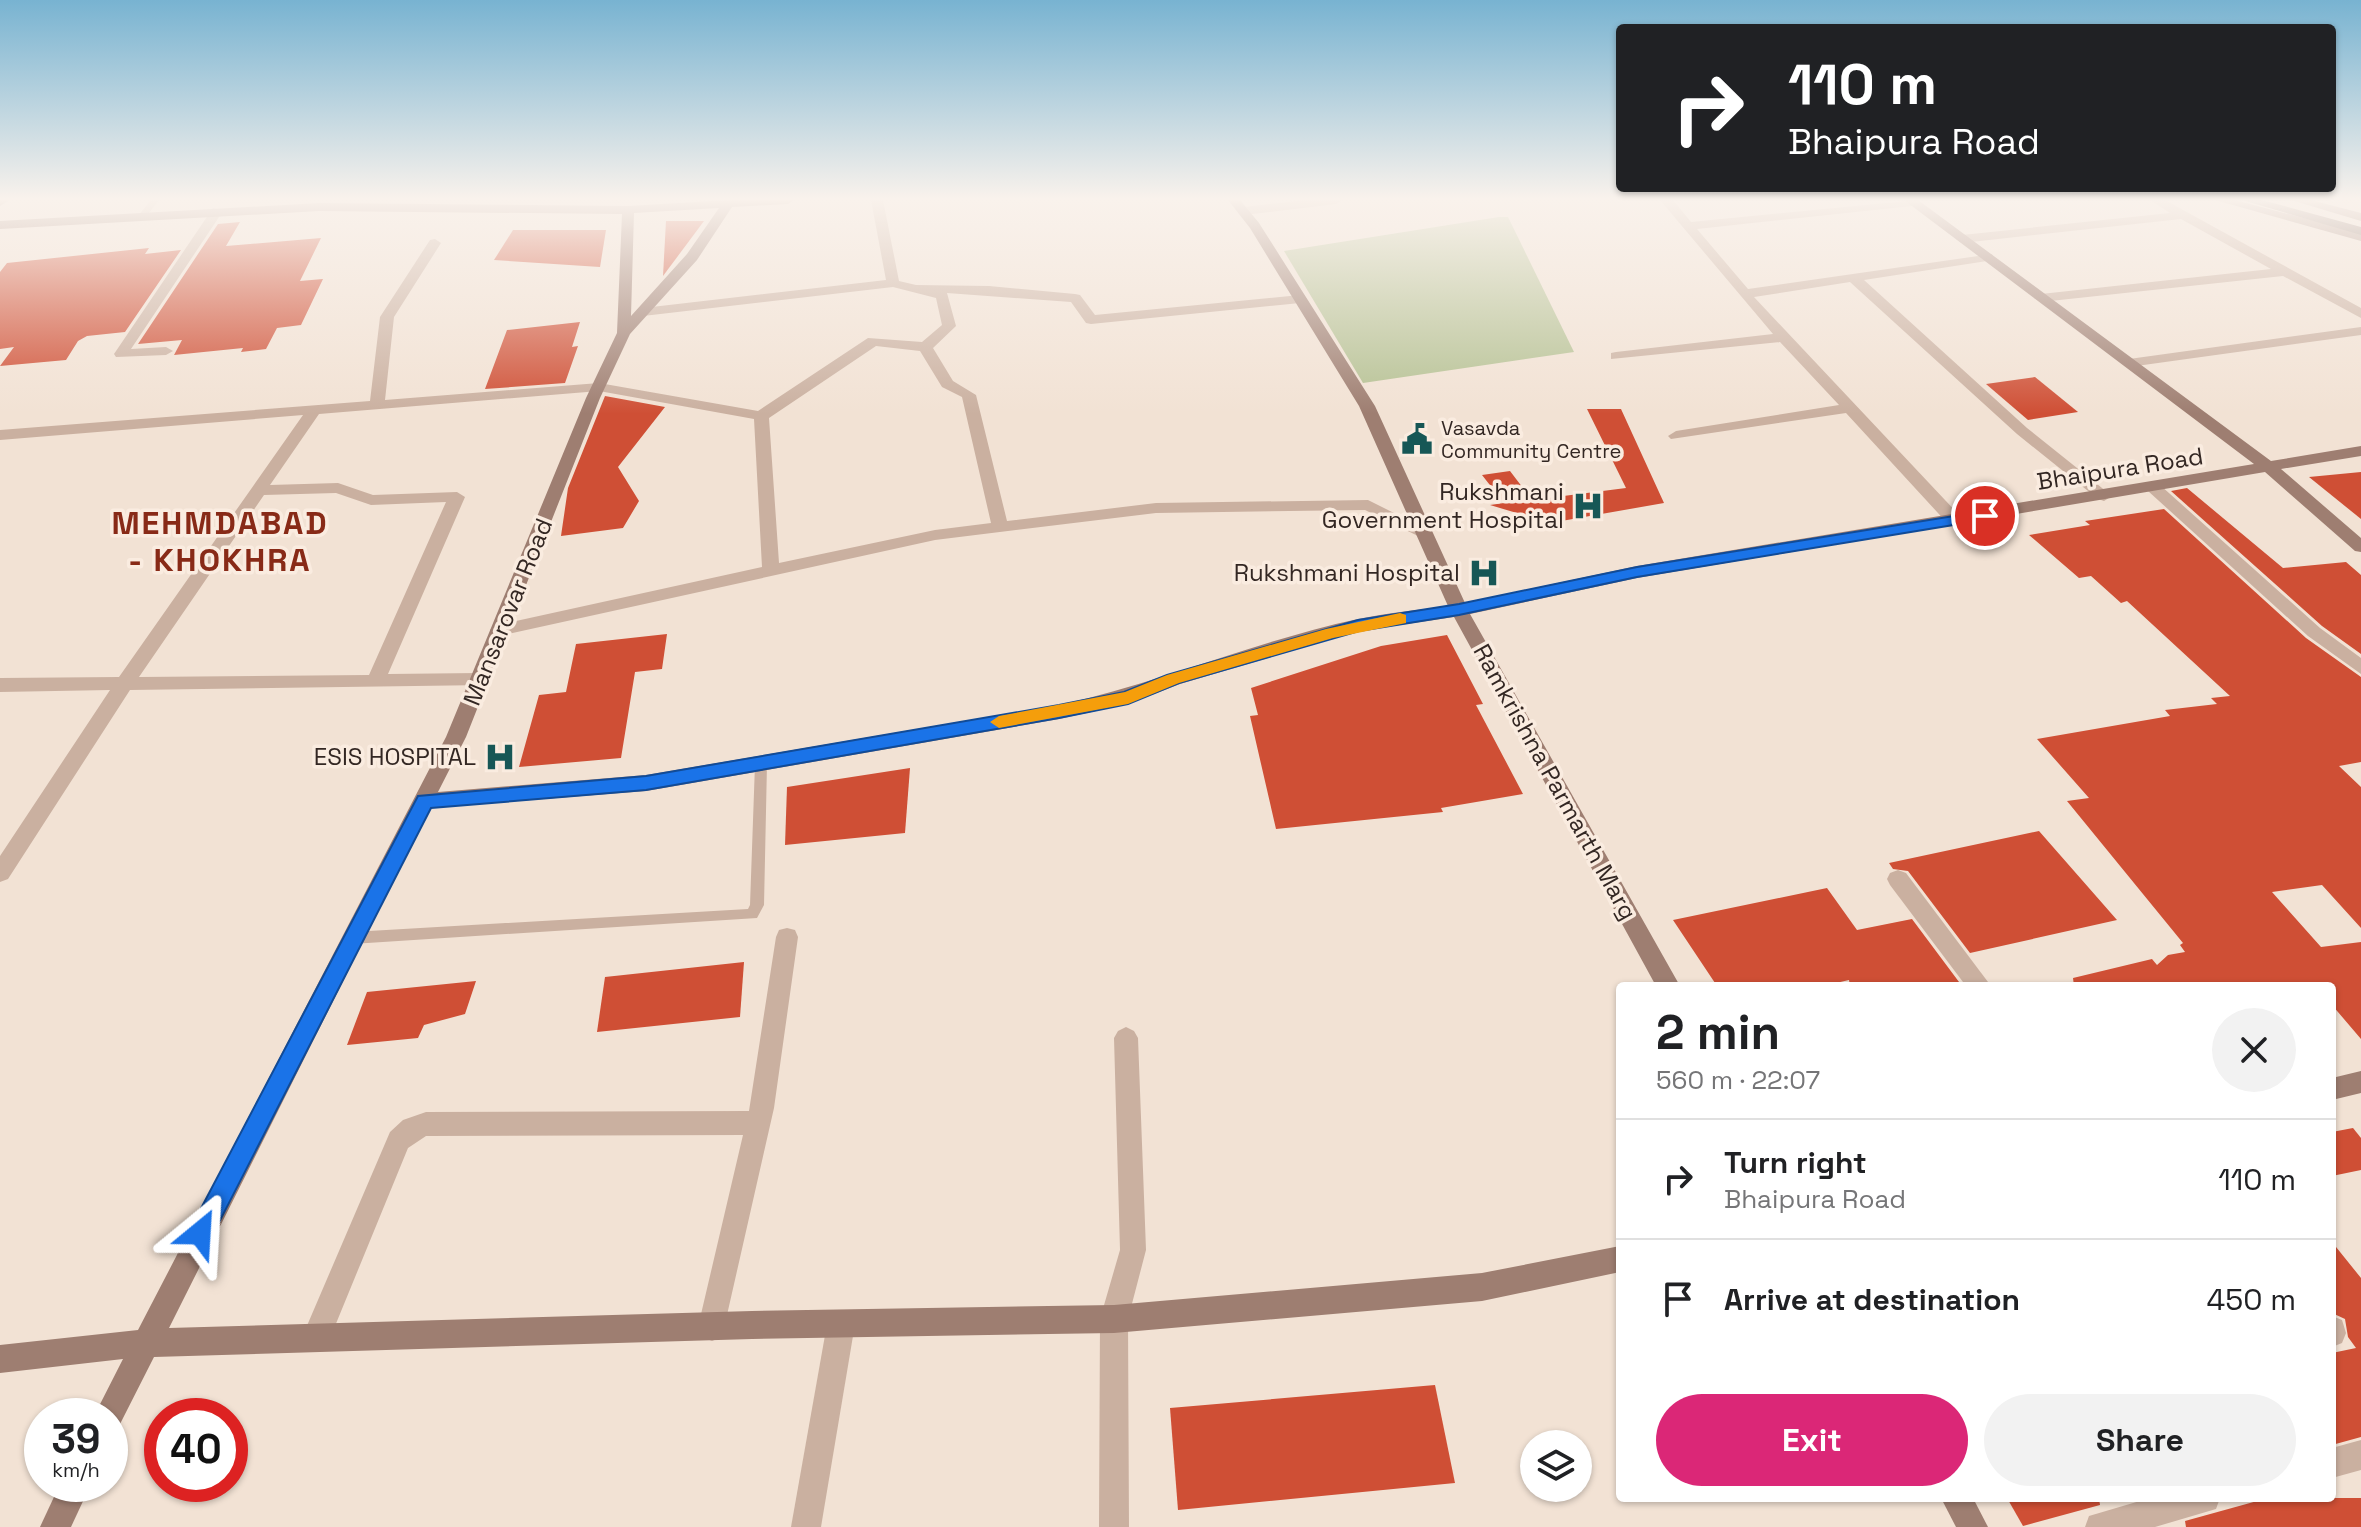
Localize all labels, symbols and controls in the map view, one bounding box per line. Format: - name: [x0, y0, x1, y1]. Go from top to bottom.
- text: 110 m: [1788, 49, 1937, 120]
- icon: right: [1656, 56, 1760, 160]
- text: Bhaipura Road: [1788, 119, 2040, 165]
- place label: Vasavda Community Centre: [1441, 415, 1621, 464]
- public building icon: Vasavda Community Centre: [1400, 422, 1434, 456]
- street label: Bhaipura Road: [2035, 440, 2205, 497]
- place label: Rukshmani Government Hospital: [1322, 476, 1564, 535]
- pin: [1951, 482, 2019, 550]
- hospital icon: Rukshmani Government Hospital: [1571, 489, 1605, 523]
- icon: arrive: [1963, 494, 2007, 538]
- district label: MEHMDABAD - KHOKHRA: [111, 503, 329, 580]
- street label: Mansarovar Road: [456, 514, 559, 710]
- hospital icon: Rukshmani Hospital: [1467, 556, 1501, 590]
- place label: Rukshmani Hospital: [1234, 557, 1460, 588]
- street label: Ramkrishna Parmarth Marg: [1467, 638, 1644, 925]
- hospital icon: ESIS HOSPITAL: [483, 740, 517, 774]
- place label: ESIS HOSPITAL: [314, 741, 476, 772]
- text: 2 min: [1656, 1002, 1780, 1063]
- button: close: [2212, 1008, 2296, 1092]
- text: 560 m · 22:07: [1656, 1063, 1820, 1097]
- text: Turn right: [1724, 1143, 1867, 1182]
- icon: right: [1656, 1157, 1700, 1201]
- text: 110 m: [2218, 1160, 2296, 1199]
- text: Bhaipura Road: [1724, 1182, 1906, 1216]
- position arrow: [158, 1191, 242, 1275]
- icon: arrive: [1656, 1277, 1700, 1321]
- text: Arrive at destination: [1724, 1280, 2020, 1319]
- text: 450 m: [2207, 1280, 2296, 1319]
- button: Exit: [1656, 1394, 1968, 1486]
- button: Share: [1984, 1394, 2296, 1486]
- speed limit sign: 40: [144, 1398, 248, 1502]
- text: 39: [51, 1414, 101, 1465]
- map controls: [1520, 1430, 1592, 1502]
- button: layers: [1520, 1430, 1592, 1502]
- text: km/h: [52, 1457, 100, 1483]

